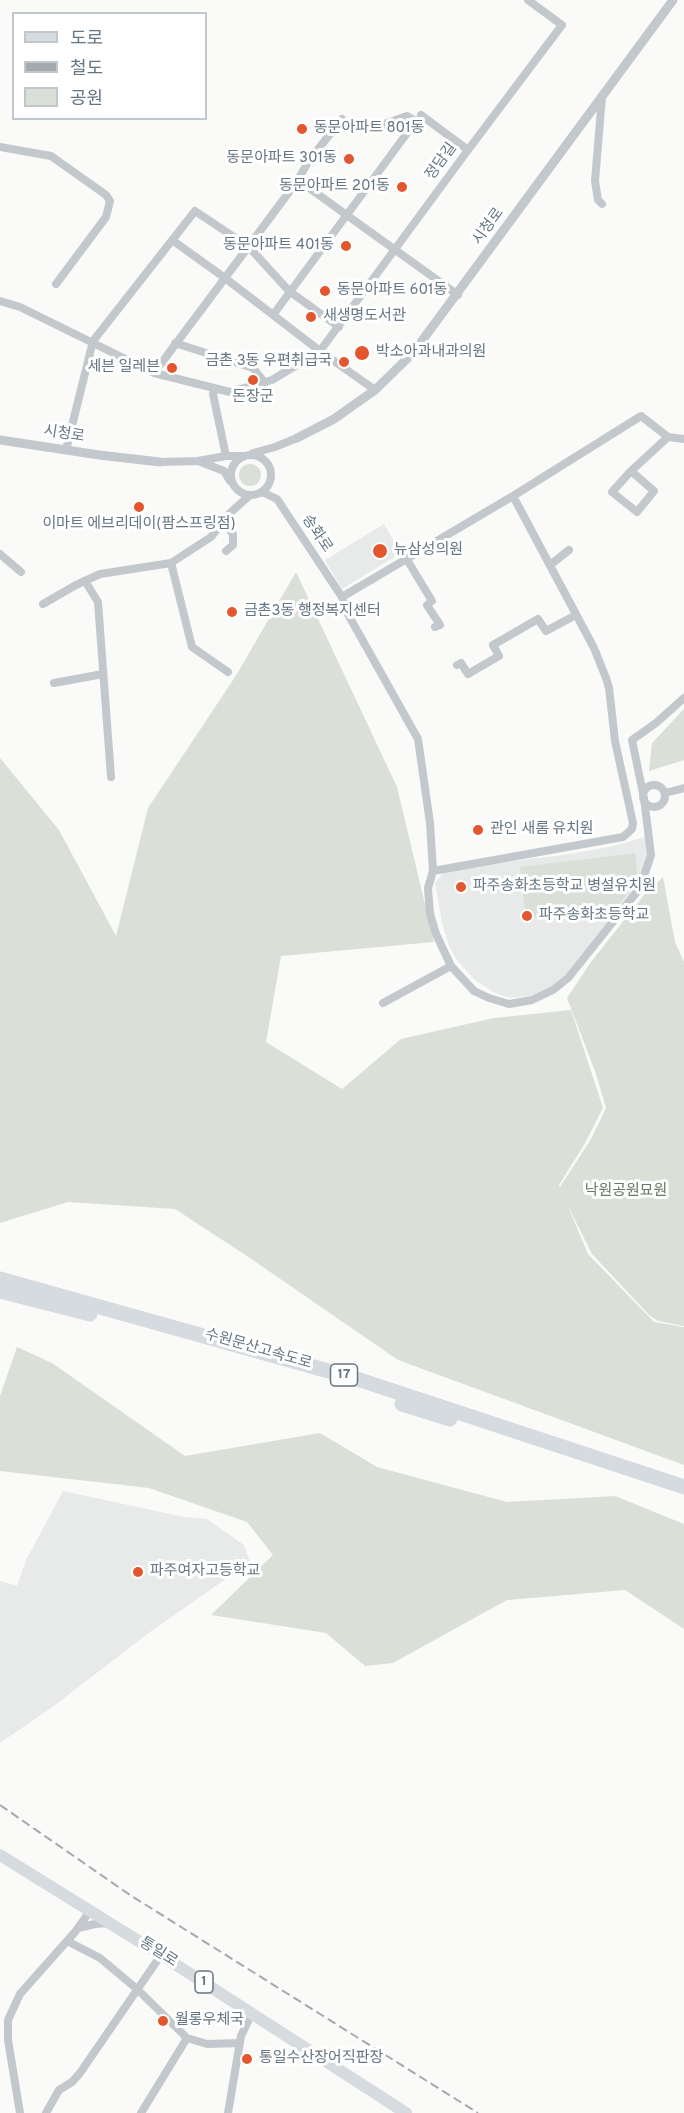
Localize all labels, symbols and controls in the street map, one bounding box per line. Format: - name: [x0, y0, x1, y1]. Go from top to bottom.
- legend: [12, 12, 207, 120]
- text: 도로: [70, 28, 103, 51]
- text: 철도: [70, 58, 103, 81]
- text: 공원: [70, 88, 103, 111]
- place label: 동문아파트 801동: [314, 120, 425, 138]
- marker: 동문아파트 801동: [295, 122, 309, 136]
- street label: 정담길: [423, 140, 461, 184]
- place label: 동문아파트 301동: [227, 150, 337, 168]
- marker: 동문아파트 301동: [342, 152, 356, 166]
- place label: 동문아파트 201동: [279, 178, 390, 196]
- marker: 동문아파트 201동: [395, 180, 409, 194]
- street label: 시청로: [470, 205, 508, 249]
- place label: 동문아파트 401동: [223, 237, 334, 255]
- marker: 동문아파트 401동: [339, 239, 353, 253]
- place label: 동문아파트 601동: [337, 282, 448, 300]
- marker: 동문아파트 601동: [318, 284, 332, 298]
- place label: 새생명도서관: [323, 308, 406, 326]
- marker: 새생명도서관: [304, 310, 318, 324]
- marker: 박소아과내과의원: [353, 344, 371, 362]
- place label: 박소아과내과의원: [376, 344, 486, 362]
- place label: 금촌 3동 우편취급국: [206, 353, 332, 371]
- marker: 금촌 3동 우편취급국: [337, 355, 351, 369]
- place label: 세븐 일레븐: [87, 359, 160, 377]
- marker: 세븐 일레븐: [165, 361, 179, 375]
- marker: 돈장군: [246, 373, 260, 387]
- place label: 돈장군: [232, 389, 274, 407]
- street label: 시청로: [42, 423, 86, 447]
- marker: 이마트 에브리데이(팜스프링점): [132, 500, 146, 514]
- street label: 송화로: [297, 512, 335, 556]
- place label: 이마트 에브리데이(팜스프링점): [42, 516, 236, 534]
- marker: 뉴삼성의원: [371, 542, 389, 560]
- place label: 뉴삼성의원: [394, 542, 463, 560]
- place label: 금촌3동 행정복지센터: [244, 603, 381, 621]
- marker: 금촌3동 행정복지센터: [225, 605, 239, 619]
- place label: 관인 새롬 유치원: [490, 821, 594, 839]
- marker: 관인 새롬 유치원: [471, 823, 485, 837]
- place label: 파주송화초등학교 병설유치원: [473, 878, 656, 896]
- marker: 파주송화초등학교 병설유치원: [454, 880, 468, 894]
- place label: 파주송화초등학교: [539, 907, 649, 925]
- marker: 파주송화초등학교: [520, 909, 534, 923]
- park label: 낙원공원묘원: [585, 1183, 667, 1201]
- street label: 수원문산고속도로: [202, 1326, 314, 1374]
- road number: 17: [330, 1364, 358, 1386]
- place label: 파주여자고등학교: [150, 1563, 260, 1581]
- marker: 파주여자고등학교: [131, 1565, 145, 1579]
- street label: 통일로: [136, 1934, 180, 1972]
- road number: 1: [195, 1971, 213, 1993]
- place label: 월롱우체국: [175, 2012, 244, 2030]
- marker: 월롱우체국: [156, 2014, 170, 2028]
- place label: 통일수산장어직판장: [259, 2050, 383, 2068]
- marker: 통일수산장어직판장: [240, 2052, 254, 2066]

